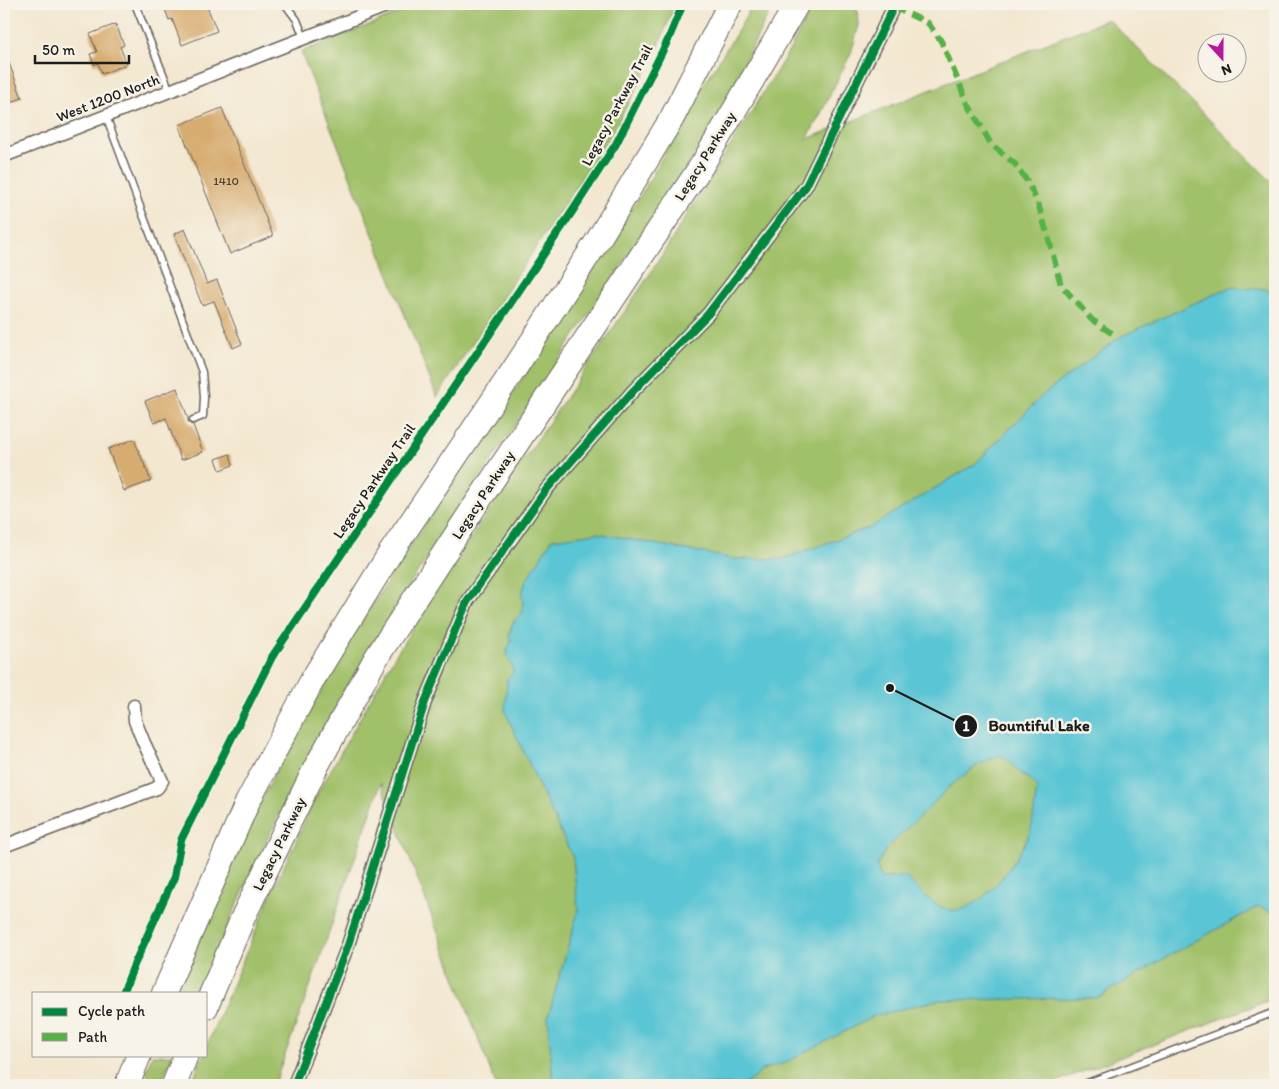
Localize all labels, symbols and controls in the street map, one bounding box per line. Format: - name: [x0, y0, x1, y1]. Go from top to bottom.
- scale bar: [35, 32, 129, 64]
- north arrow: [1196, 32, 1246, 82]
- text: 50 m: [42, 41, 75, 59]
- street label: Legacy Parkway Trail: [577, 41, 657, 169]
- text: N: [1219, 60, 1234, 79]
- street label: West 1200 North: [54, 70, 162, 126]
- street label: Legacy Parkway: [670, 108, 740, 204]
- house number: 1410: [213, 174, 239, 188]
- street label: Legacy Parkway Trail: [329, 419, 420, 542]
- street label: Legacy Parkway: [448, 447, 518, 543]
- callout: Bountiful Lake: [953, 710, 1100, 741]
- text: Bountiful Lake: [988, 716, 1090, 735]
- text: 1: [963, 717, 970, 735]
- street label: Legacy Parkway: [249, 794, 309, 894]
- legend: [32, 992, 208, 1056]
- text: Cycle path: [78, 1002, 145, 1020]
- text: Path: [78, 1028, 107, 1046]

